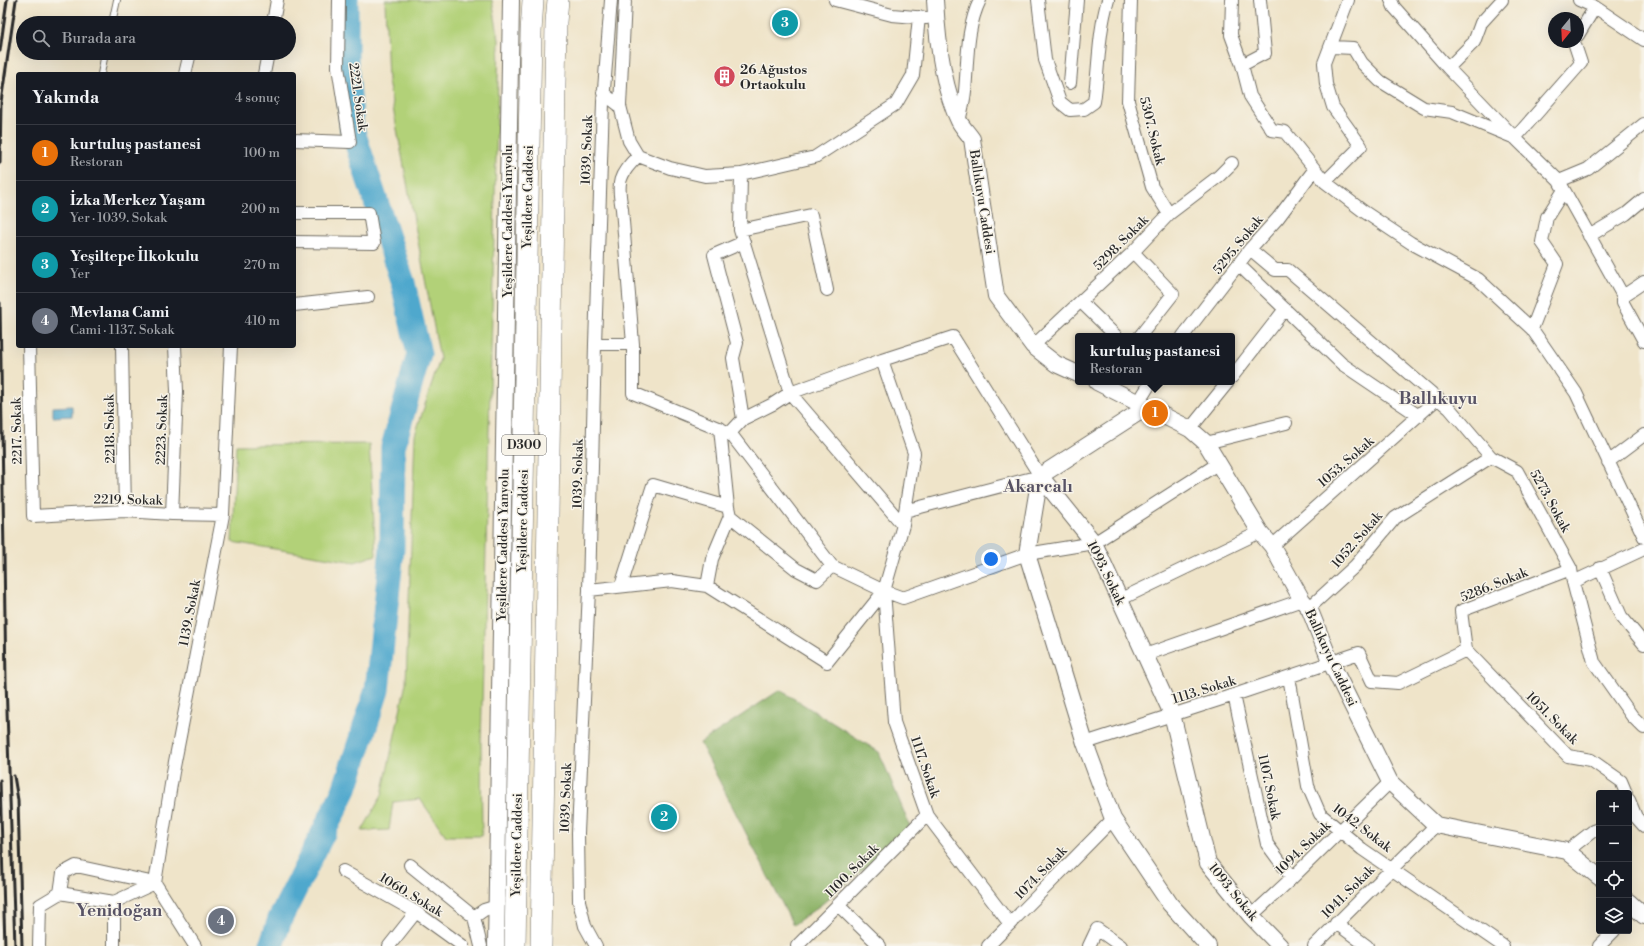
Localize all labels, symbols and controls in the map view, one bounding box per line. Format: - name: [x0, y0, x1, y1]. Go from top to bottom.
- pin: 3: [772, 8, 798, 38]
- north arrow: [1548, 12, 1584, 48]
- search box: [16, 16, 296, 60]
- icon: search: [30, 27, 52, 49]
- text: Burada ara: [62, 29, 136, 48]
- street label: 2221. Sokak: [345, 62, 371, 134]
- place label: 26 Ağustos Ortaokulu: [740, 62, 807, 93]
- building icon: 26 Ağustos Ortaokulu: [712, 64, 738, 90]
- text: Yakında: [32, 87, 99, 109]
- text: 4 sonuç: [235, 90, 280, 106]
- street label: 5307. Sokak: [1136, 95, 1169, 168]
- street label: 1039. Sokak: [578, 114, 596, 185]
- text: kurtuluş pastanesi: [70, 135, 201, 154]
- street label: Yeşildere Caddesi Yanyolu: [500, 144, 516, 298]
- text: 1: [42, 145, 48, 161]
- text: 100 m: [244, 145, 280, 161]
- street label: Yeşildere Caddesi: [519, 145, 537, 250]
- street label: Ballıkuyu Caddesi: [966, 148, 998, 255]
- text: Restoran: [70, 154, 123, 170]
- text: İzka Merkez Yaşam: [70, 191, 205, 210]
- text: 2: [41, 201, 49, 217]
- text: 200 m: [241, 201, 280, 217]
- text: Yer · 1039. Sokak: [70, 210, 167, 226]
- street label: 5298. Sokak: [1090, 211, 1153, 274]
- street label: 5295. Sokak: [1210, 212, 1267, 277]
- text: Yeşiltepe İlkokulu: [70, 247, 199, 266]
- text: 3: [41, 257, 49, 273]
- text: 270 m: [244, 257, 280, 273]
- text: Yer: [70, 266, 90, 282]
- text: Mevlana Cami: [70, 303, 169, 322]
- text: 4: [41, 313, 49, 329]
- text: 410 m: [244, 313, 280, 329]
- text: Cami · 1137. Sokak: [70, 322, 174, 338]
- popup: [1075, 333, 1235, 385]
- text: kurtuluş pastanesi: [1090, 342, 1220, 361]
- text: Restoran: [1090, 361, 1143, 377]
- district label: Ballıkuyu: [1399, 388, 1478, 410]
- street label: 2218. Sokak: [101, 393, 119, 464]
- street label: 2223. Sokak: [153, 393, 171, 465]
- street label: 2217. Sokak: [8, 396, 26, 465]
- pin: 1: [1142, 398, 1168, 428]
- street label: 1053. Sokak: [1315, 433, 1378, 491]
- road number: D300: [502, 435, 546, 455]
- street label: 1039. Sokak: [569, 438, 587, 509]
- street label: 5273. Sokak: [1526, 467, 1574, 536]
- street label: Yeşildere Caddesi Yanyolu: [494, 468, 512, 623]
- street label: Yeşildere Caddesi: [514, 469, 532, 574]
- district label: Akarcalı: [1002, 476, 1073, 498]
- street label: 2219. Sokak: [93, 491, 164, 509]
- street label: 1052. Sokak: [1328, 508, 1387, 571]
- street label: 1093. Sokak: [1084, 538, 1129, 609]
- your location: [981, 549, 1001, 569]
- street label: 5286. Sokak: [1458, 564, 1531, 606]
- street label: 1139. Sokak: [176, 577, 205, 648]
- street label: Ballıkuyu Caddesi: [1301, 606, 1361, 709]
- street label: 1113. Sokak: [1170, 672, 1239, 707]
- street label: 1051. Sokak: [1522, 688, 1582, 748]
- street label: 1117. Sokak: [907, 734, 943, 801]
- street label: 1107. Sokak: [1254, 753, 1284, 823]
- street label: 1039. Sokak: [557, 762, 575, 833]
- map controls: [1596, 790, 1632, 934]
- button: +: [1596, 790, 1632, 826]
- street label: Yeşildere Caddesi: [508, 793, 526, 898]
- street label: 1042. Sokak: [1329, 801, 1396, 856]
- pin: 2: [651, 802, 677, 832]
- street label: 1094. Sokak: [1272, 817, 1335, 878]
- button: −: [1596, 826, 1632, 862]
- street label: 1100. Sokak: [822, 840, 883, 901]
- street label: 1074. Sokak: [1012, 842, 1071, 903]
- street label: 1093. Sokak: [1205, 860, 1262, 925]
- street label: 1041. Sokak: [1318, 861, 1379, 922]
- button: locate: [1596, 862, 1632, 898]
- street label: 1060. Sokak: [376, 870, 447, 921]
- button: layers: [1596, 898, 1632, 934]
- district label: Yenidoğan: [76, 900, 163, 922]
- pin: 4: [208, 906, 234, 936]

